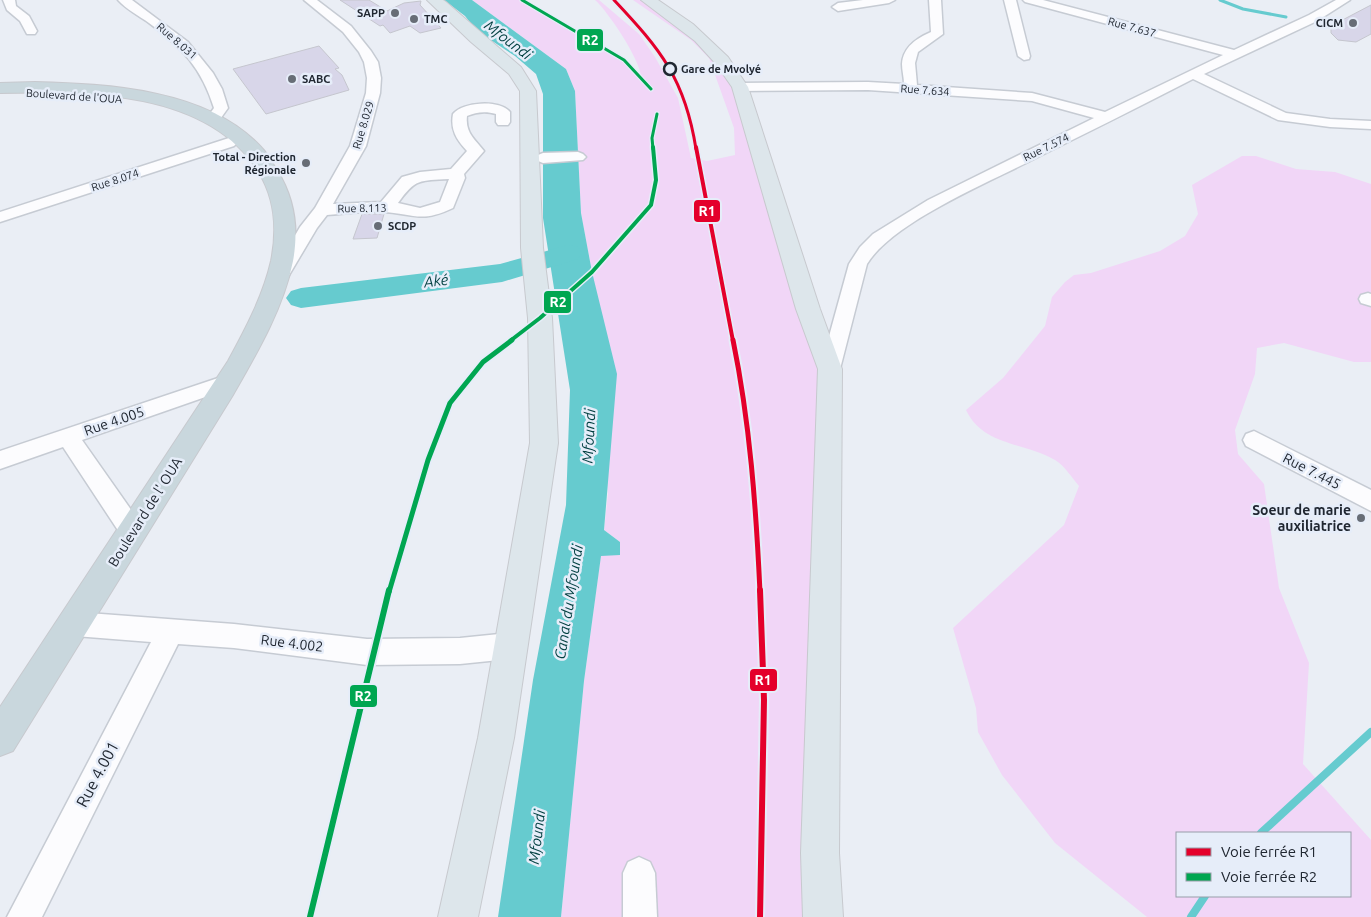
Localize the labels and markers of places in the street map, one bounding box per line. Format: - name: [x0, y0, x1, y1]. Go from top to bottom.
- place label: SAPP: [357, 7, 385, 19]
- marker: SAPP: [389, 7, 401, 19]
- marker: TMC: [408, 13, 420, 25]
- place label: TMC: [424, 13, 447, 25]
- place label: CICM: [1316, 17, 1343, 29]
- marker: CICM: [1347, 17, 1359, 29]
- marker: Gare de Mvolyé: [663, 62, 677, 76]
- place label: Gare de Mvolyé: [681, 63, 761, 75]
- marker: SABC: [286, 73, 298, 85]
- place label: SABC: [302, 73, 330, 85]
- place label: Total - Direction Régionale: [213, 151, 296, 176]
- marker: Total - Direction Régionale: [300, 157, 312, 169]
- marker: SCDP: [372, 220, 384, 232]
- place label: SCDP: [388, 220, 416, 232]
- place label: Soeur de marie auxiliatrice: [1252, 502, 1351, 534]
- marker: Soeur de marie auxiliatrice: [1355, 512, 1367, 524]

